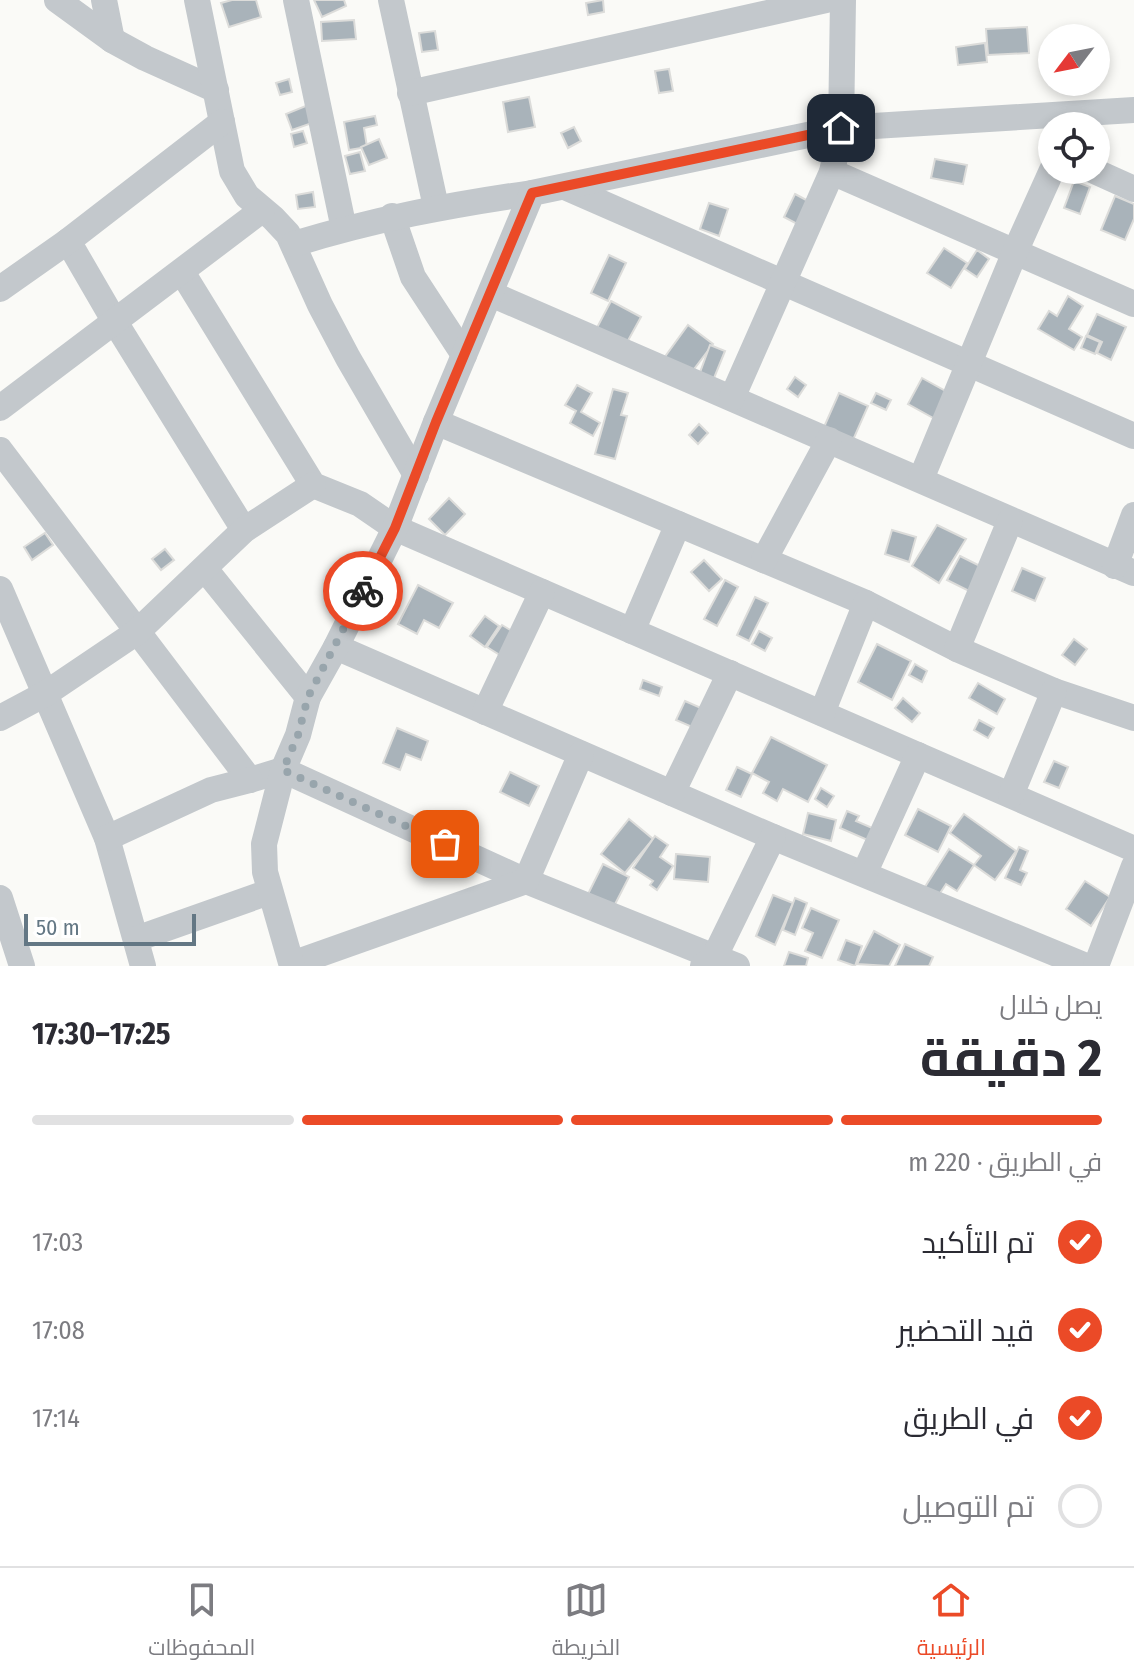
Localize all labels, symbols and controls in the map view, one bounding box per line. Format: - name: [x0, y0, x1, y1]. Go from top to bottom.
- north arrow: [1038, 24, 1110, 96]
- map controls: [1038, 24, 1110, 184]
- pin: [807, 94, 875, 162]
- icon: home: [819, 106, 863, 150]
- button: locate: [1038, 112, 1110, 184]
- courier: [323, 551, 403, 631]
- icon: bike: [341, 569, 385, 613]
- pin: [411, 810, 479, 878]
- icon: bag: [423, 822, 467, 866]
- scale bar: [24, 910, 196, 946]
- text: 50 m: [36, 914, 80, 941]
- text: يصل خلال: [999, 990, 1102, 1021]
- text: 17:25–17:30: [32, 1016, 171, 1052]
- text: 2 دقيقة: [920, 1027, 1102, 1090]
- text: في الطريق · 220 m: [908, 1147, 1102, 1178]
- icon: check: [1058, 1220, 1102, 1264]
- text: تم التأكيد: [922, 1225, 1034, 1261]
- text: 17:03: [32, 1227, 83, 1258]
- icon: check: [1058, 1308, 1102, 1352]
- text: قيد التحضير: [897, 1313, 1034, 1349]
- text: 17:08: [32, 1315, 85, 1346]
- icon: check: [1058, 1396, 1102, 1440]
- text: في الطريق: [903, 1401, 1034, 1437]
- text: 17:14: [32, 1403, 80, 1434]
- text: تم التوصيل: [902, 1489, 1034, 1525]
- tab: المحفوظات: [148, 1578, 255, 1668]
- tab: الخريطة: [552, 1578, 620, 1668]
- tab: الرئيسية: [917, 1578, 986, 1668]

